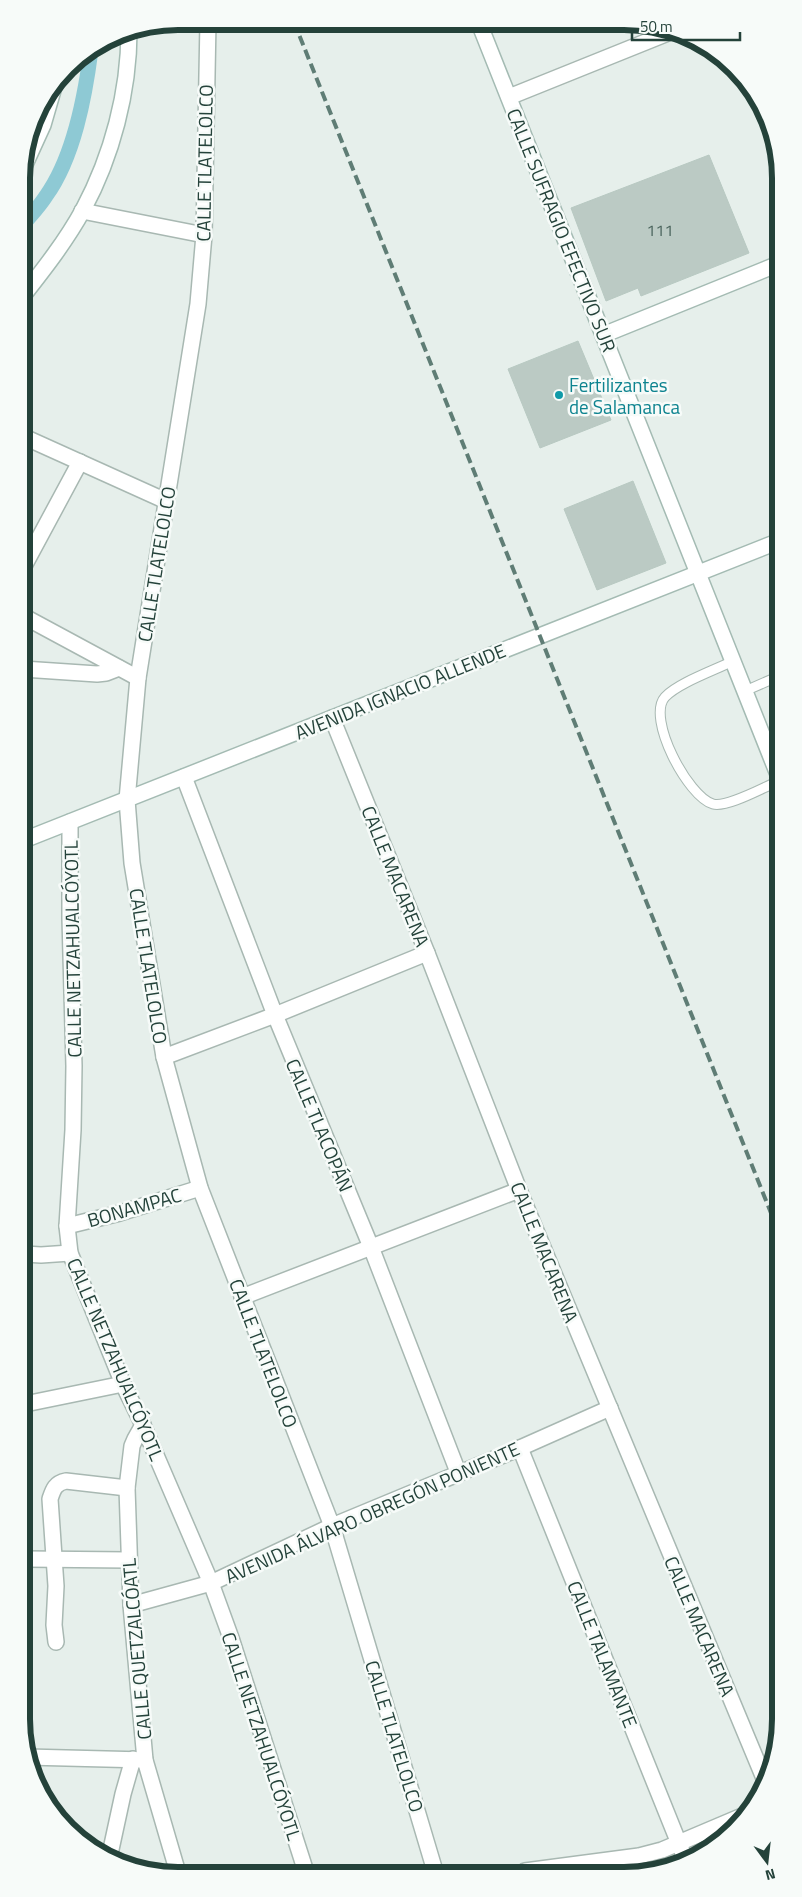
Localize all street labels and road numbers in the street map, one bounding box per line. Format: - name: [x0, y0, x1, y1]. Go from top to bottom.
- street label: CALLE TLATELOLCO: [188, 84, 220, 242]
- street label: CALLE SUFRAGIO EFECTIVO SUR: [500, 104, 624, 356]
- street label: CALLE TLATELOLCO: [129, 484, 183, 644]
- street label: AVENIDA IGNACIO ALLENDE: [290, 635, 510, 747]
- street label: CALLE MACARENA: [355, 801, 437, 951]
- street label: CALLE NETZAHUALCÓYOTL: [56, 840, 88, 1058]
- street label: CALLE TLATELOLCO: [122, 886, 176, 1046]
- street label: CALLE TLACOPÁN: [279, 1054, 361, 1196]
- street label: CALLE MACARENA: [504, 1177, 586, 1327]
- street label: BONAMPAC: [84, 1180, 184, 1234]
- street label: CALLE NETZAHUALCÓYOTL: [60, 1253, 172, 1465]
- street label: CALLE TLATELOLCO: [222, 1274, 306, 1432]
- street label: AVENIDA ÁLVARO OBREGÓN PONIENTE: [220, 1434, 524, 1590]
- street label: CALLE MACARENA: [657, 1551, 743, 1701]
- street label: CALLE QUETZALCÓATL: [114, 1557, 158, 1741]
- street label: CALLE TALAMANTE: [560, 1576, 646, 1732]
- street label: CALLE NETZAHUALCÓYOTL: [215, 1628, 309, 1844]
- street label: CALLE TLATELOLCO: [358, 1657, 432, 1815]

